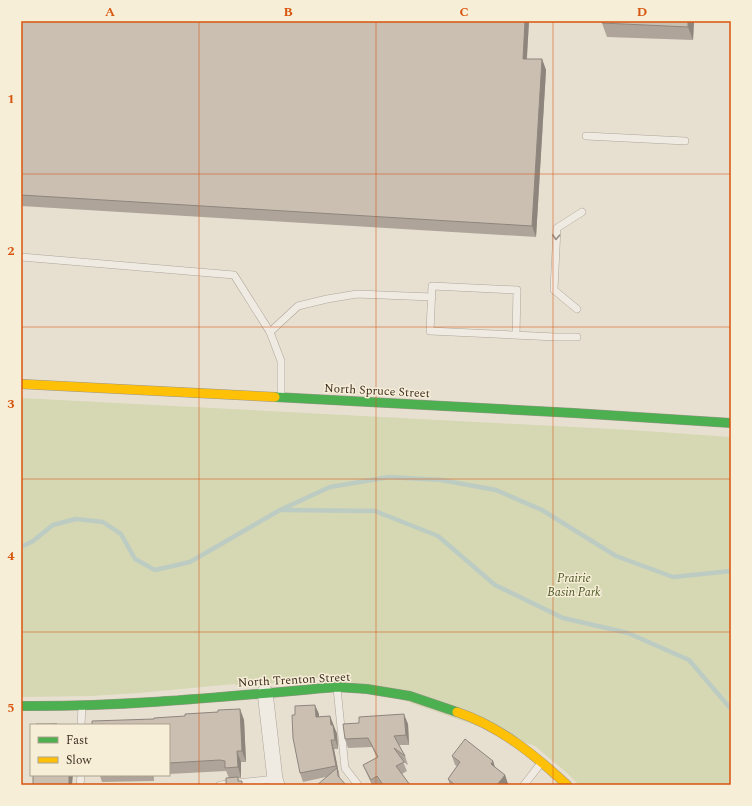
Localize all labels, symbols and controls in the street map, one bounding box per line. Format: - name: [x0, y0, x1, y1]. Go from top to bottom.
- text: A: [105, 2, 115, 22]
- text: B: [283, 2, 293, 22]
- text: C: [459, 2, 469, 22]
- text: D: [637, 2, 647, 22]
- text: 1: [7, 89, 15, 109]
- one-way arrow: [552, 234, 561, 240]
- text: 2: [7, 241, 15, 261]
- street label: North Spruce Street: [324, 379, 430, 403]
- text: 3: [7, 394, 15, 414]
- text: 4: [7, 546, 15, 566]
- park label: Prairie Basin Park: [547, 569, 601, 602]
- street label: North Trenton Street: [237, 668, 351, 692]
- text: 5: [7, 698, 15, 718]
- legend: [30, 724, 170, 776]
- text: Fast: [66, 731, 88, 750]
- text: Slow: [66, 751, 92, 770]

